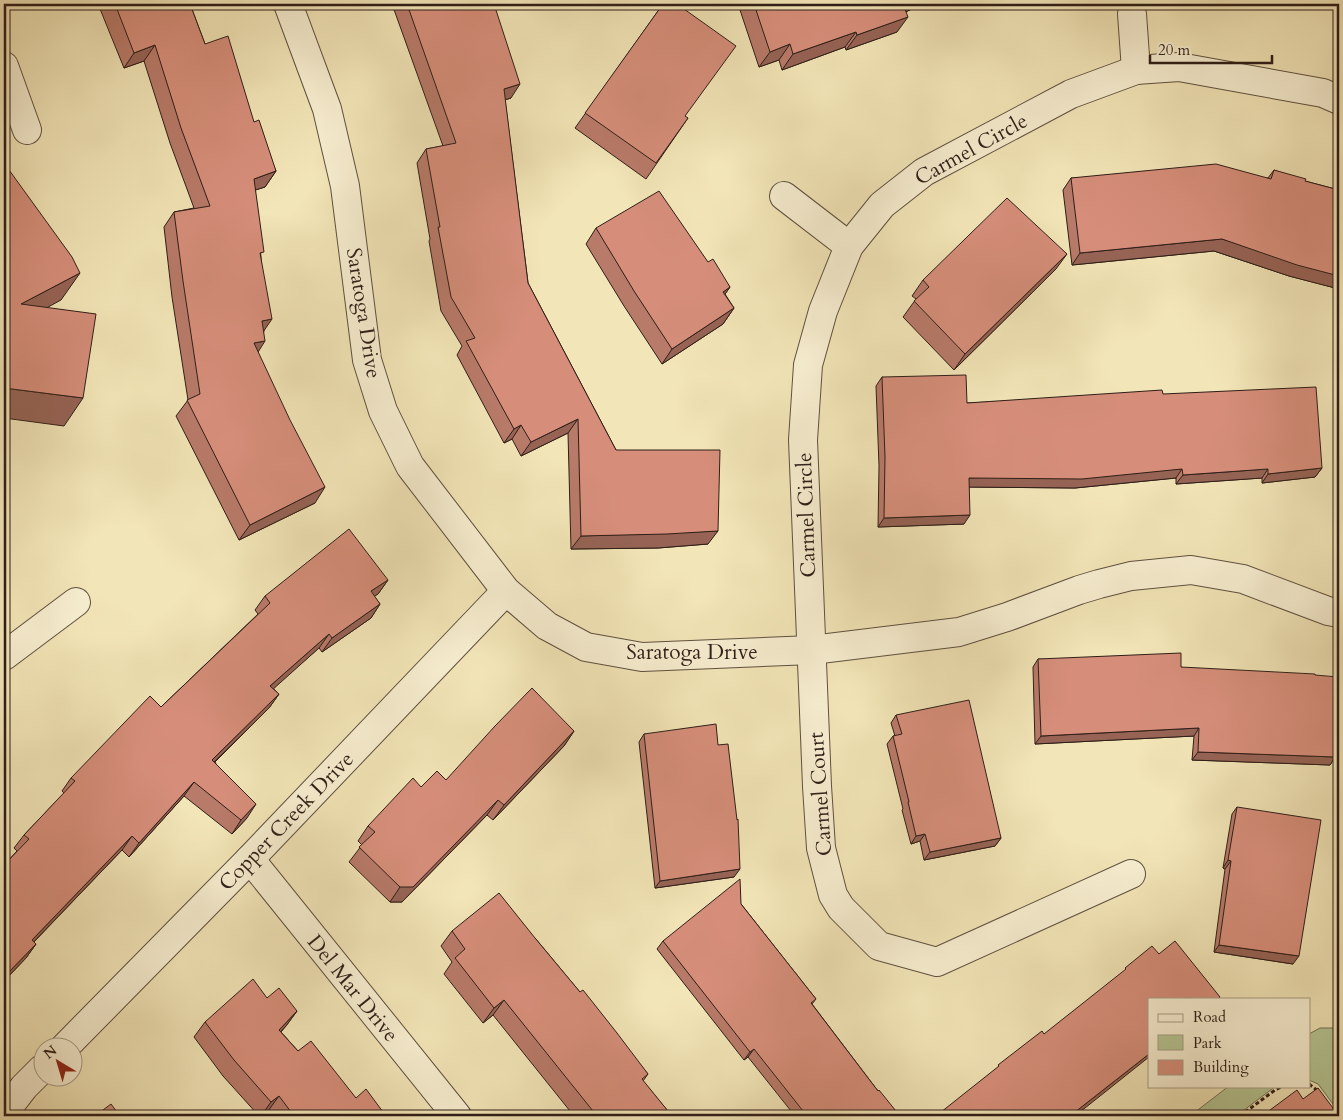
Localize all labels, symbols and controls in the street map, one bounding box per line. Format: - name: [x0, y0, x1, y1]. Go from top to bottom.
- scale bar: [1150, 32, 1273, 64]
- text: 20 m: [1158, 40, 1190, 60]
- street label: Carmel Circle: [909, 106, 1033, 192]
- street label: Saratoga Drive: [339, 246, 388, 380]
- street label: Carmel Circle: [790, 452, 823, 578]
- street label: Saratoga Drive: [626, 638, 758, 667]
- street label: Carmel Court: [802, 731, 839, 857]
- street label: Copper Creek Drive: [212, 745, 360, 897]
- street label: Del Mar Drive: [300, 928, 405, 1048]
- legend: [1148, 998, 1310, 1088]
- text: Road: [1193, 1007, 1226, 1027]
- text: Park: [1193, 1033, 1222, 1053]
- north arrow: [32, 1038, 82, 1088]
- text: N: [40, 1041, 61, 1063]
- text: Building: [1193, 1057, 1249, 1077]

